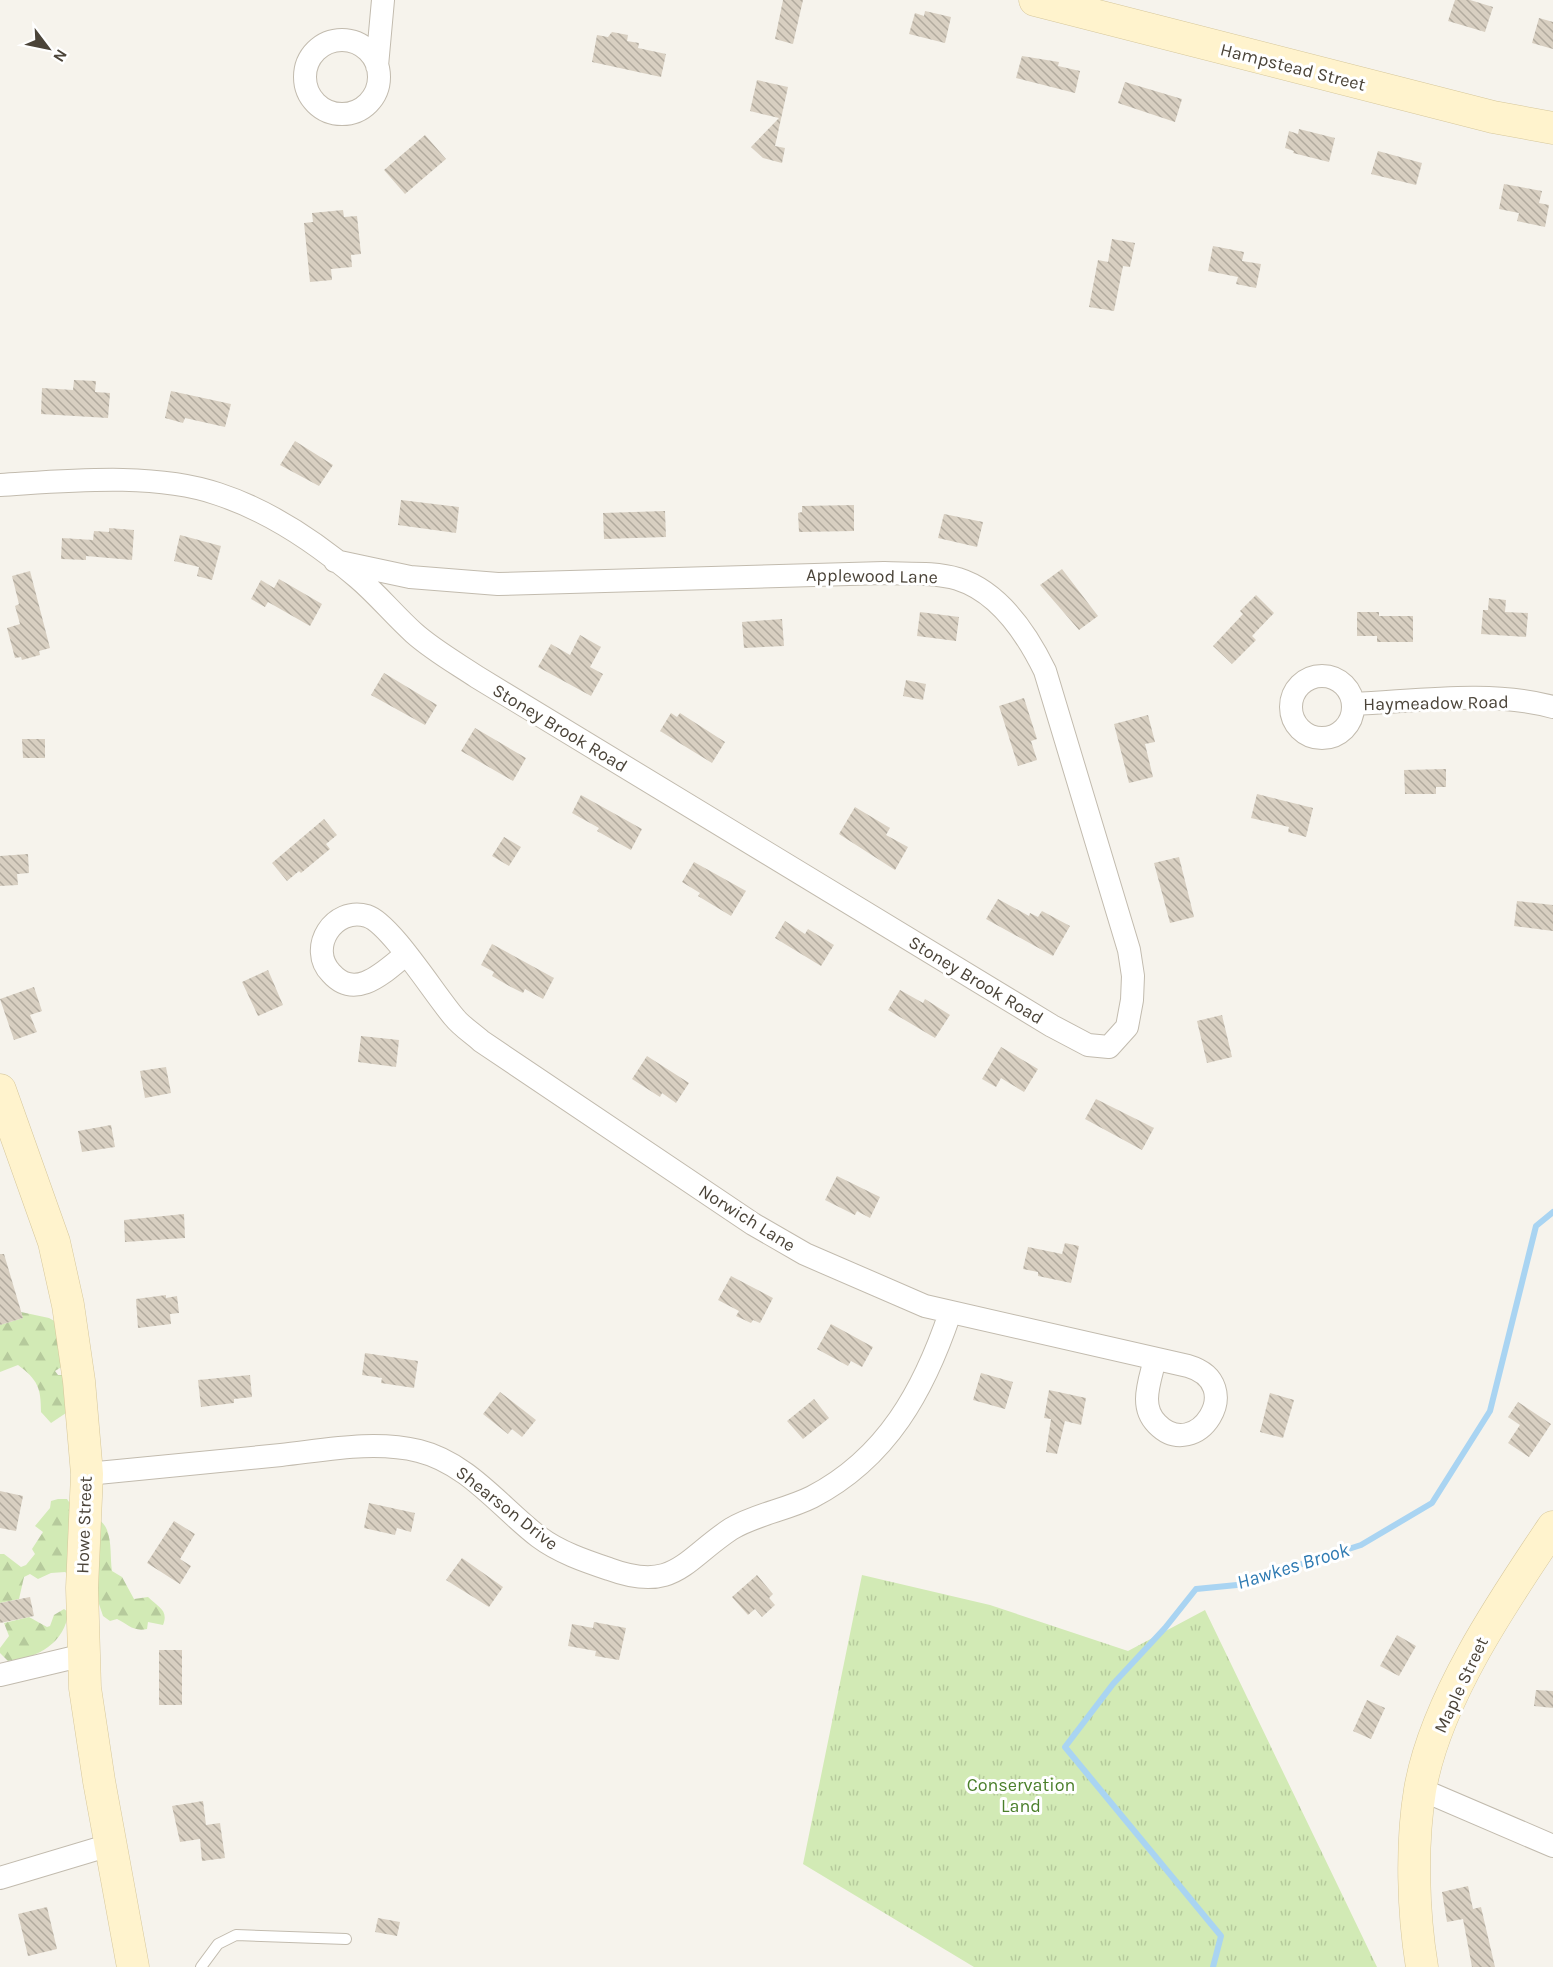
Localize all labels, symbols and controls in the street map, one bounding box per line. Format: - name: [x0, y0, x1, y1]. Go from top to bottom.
- north arrow: [18, 18, 78, 78]
- street label: Hampstead Street: [1218, 38, 1368, 96]
- text: N: [49, 46, 71, 66]
- street label: Applewood Lane: [806, 564, 938, 588]
- street label: Stoney Brook Road: [489, 679, 631, 777]
- street label: Haymeadow Road: [1363, 691, 1509, 715]
- street label: Stoney Brook Road: [905, 931, 1047, 1029]
- street label: Norwich Lane: [695, 1180, 799, 1256]
- street label: Shearson Drive: [451, 1461, 563, 1555]
- street label: Howe Street: [71, 1475, 97, 1574]
- water label: Hawkes Brook: [1234, 1538, 1353, 1594]
- street label: Maple Street: [1429, 1633, 1493, 1737]
- park label: Conservation Land: [967, 1774, 1075, 1817]

